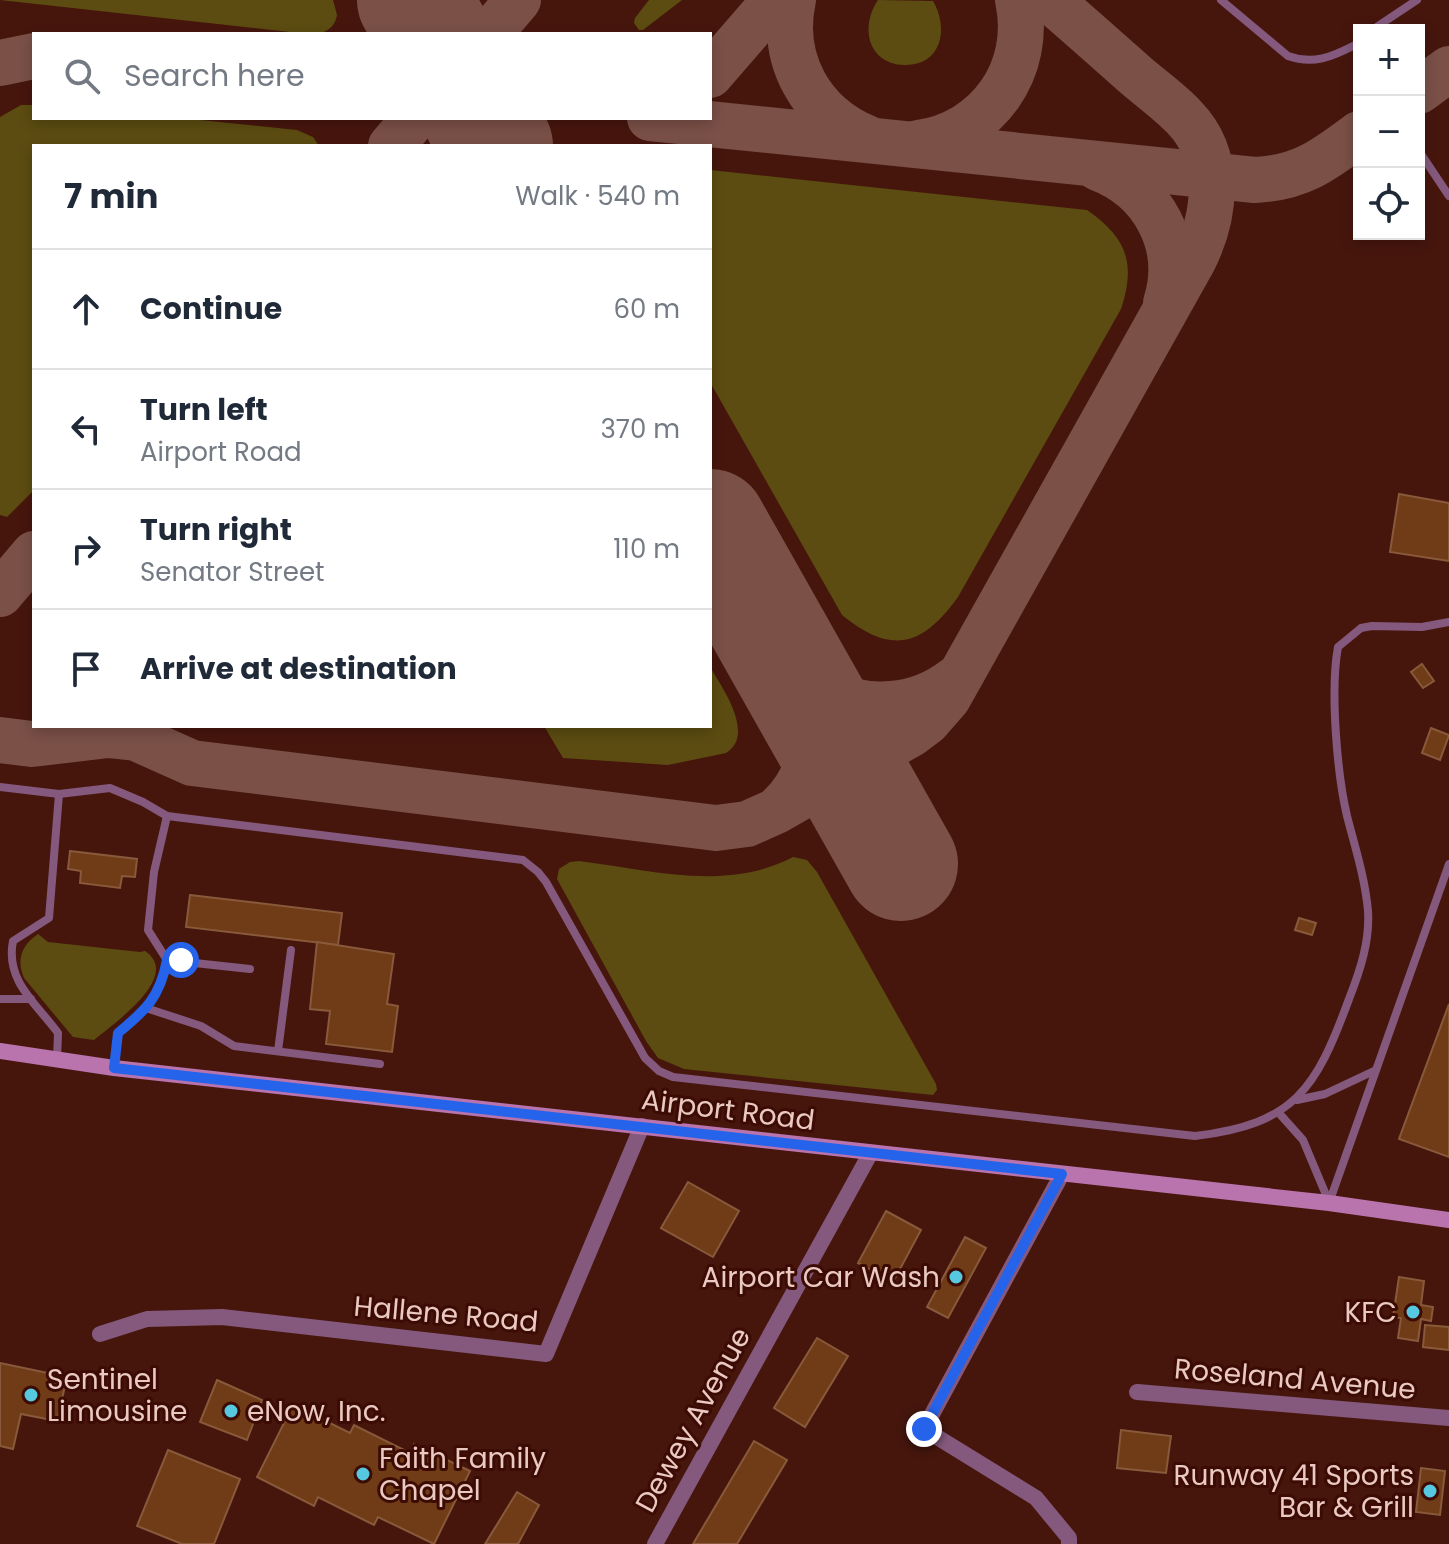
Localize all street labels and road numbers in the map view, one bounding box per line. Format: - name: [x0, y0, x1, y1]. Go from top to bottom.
- street label: Airport Road: [639, 1080, 817, 1140]
- street label: Hallene Road: [352, 1287, 540, 1341]
- street label: Dewey Avenue: [626, 1321, 760, 1519]
- street label: Roseland Avenue: [1173, 1349, 1417, 1409]

